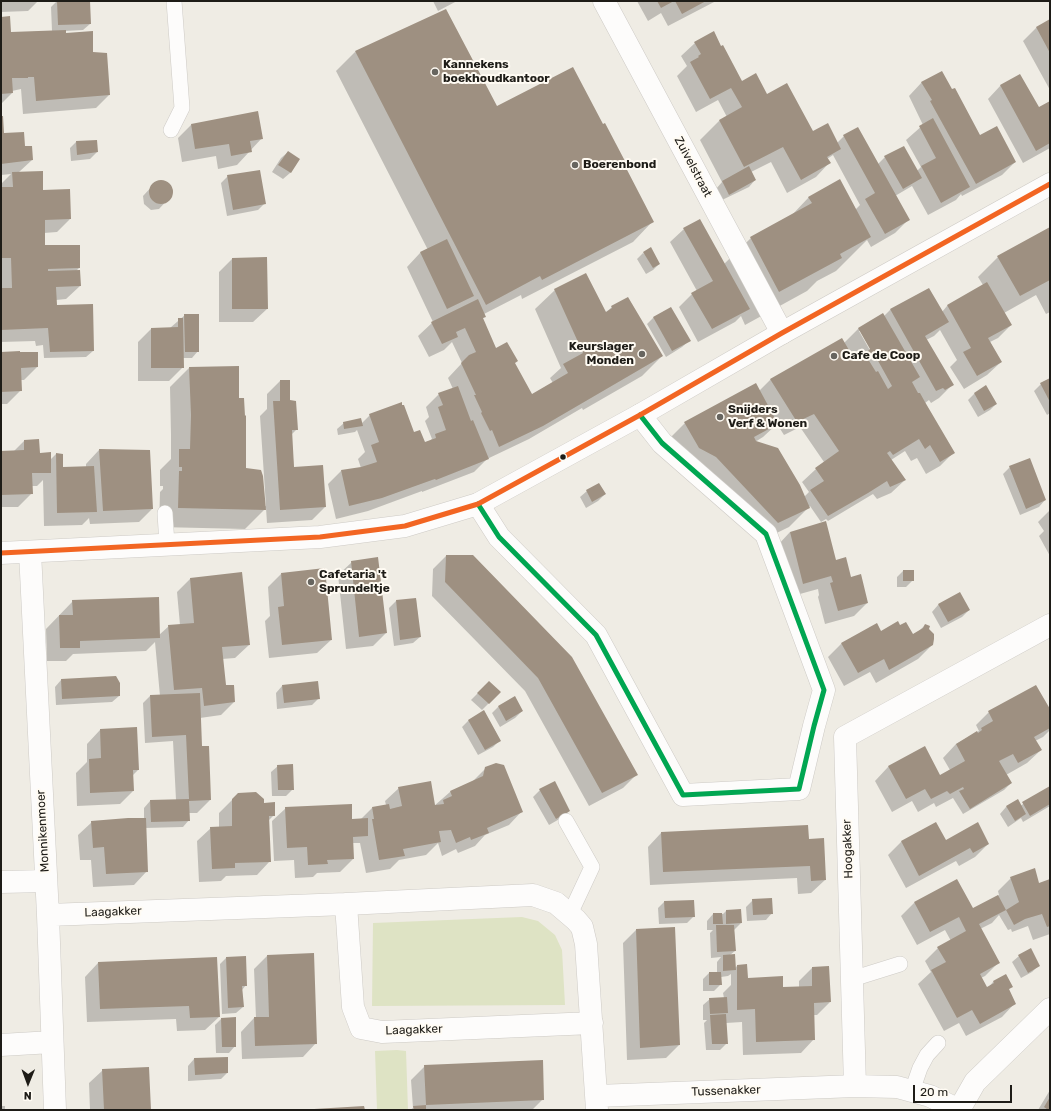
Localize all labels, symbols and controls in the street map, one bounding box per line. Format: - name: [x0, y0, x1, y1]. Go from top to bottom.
- place label: Kannekens boekhoudkantoor: [443, 58, 550, 86]
- marker: Kannekens boekhoudkantoor: [430, 67, 440, 77]
- street label: Zuivelstraat: [671, 134, 715, 200]
- place label: Boerenbond: [583, 158, 656, 172]
- marker: Boerenbond: [570, 160, 580, 170]
- place label: Keurslager Monden: [569, 340, 634, 368]
- marker: Keurslager Monden: [637, 349, 647, 359]
- place label: Cafe de Coop: [842, 349, 920, 363]
- marker: Cafe de Coop: [829, 351, 839, 361]
- place label: Snijders Verf & Wonen: [728, 403, 807, 431]
- marker: Snijders Verf & Wonen: [715, 412, 725, 422]
- unlabelled marker: [558, 452, 568, 462]
- place label: Cafetaria 't Sprundeltje: [319, 568, 390, 596]
- marker: Cafetaria 't Sprundeltje: [306, 577, 316, 587]
- street label: Monnikenmoer: [34, 789, 52, 873]
- street label: Hoogakker: [840, 819, 856, 879]
- street label: Laagakker: [84, 904, 142, 920]
- street label: Laagakker: [385, 1022, 443, 1038]
- north arrow: [8, 1063, 48, 1103]
- scale bar: [915, 1077, 1014, 1103]
- street label: Tussenakker: [691, 1083, 761, 1099]
- text: 20 m: [920, 1085, 948, 1099]
- text: N: [24, 1089, 32, 1102]

